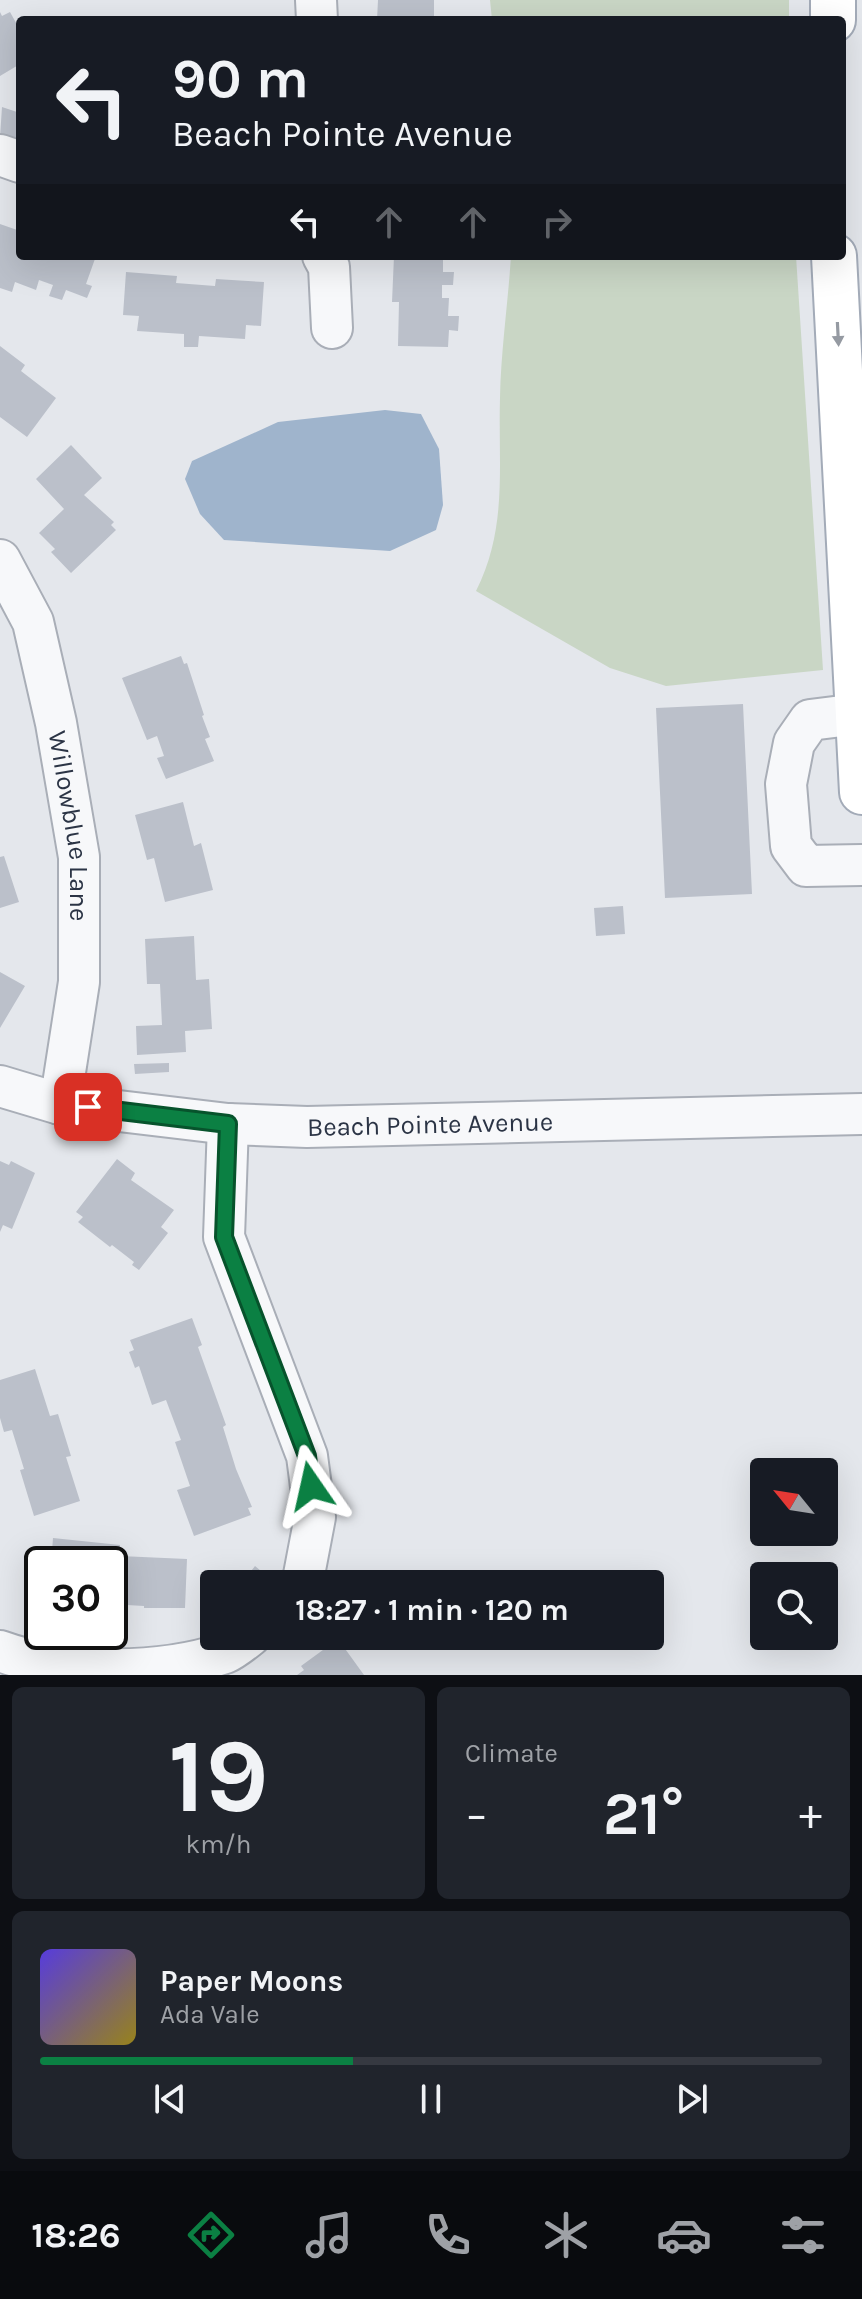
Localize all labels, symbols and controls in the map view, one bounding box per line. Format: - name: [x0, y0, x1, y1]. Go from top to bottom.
- text: 90 m: [172, 46, 309, 111]
- icon: left: [40, 48, 144, 152]
- text: Beach Pointe Avenue: [172, 113, 513, 155]
- icon: left: [283, 200, 327, 244]
- icon: ahead: [367, 200, 411, 244]
- icon: ahead: [451, 200, 495, 244]
- icon: right: [535, 200, 579, 244]
- one-way arrow: [832, 322, 845, 347]
- street label: Willowblue Lane: [42, 728, 94, 921]
- pin: [54, 1073, 122, 1141]
- icon: arrive: [66, 1085, 110, 1129]
- street label: Beach Pointe Avenue: [307, 1106, 554, 1143]
- position arrow: [269, 1444, 353, 1528]
- north arrow: [750, 1458, 838, 1546]
- map controls: [750, 1458, 838, 1650]
- speed limit sign: 30: [24, 1546, 128, 1650]
- button: search: [750, 1562, 838, 1650]
- text: 18:27 · 1 min · 120 m: [295, 1592, 569, 1628]
- text: 19: [168, 1716, 269, 1837]
- text: Climate: [465, 1738, 558, 1769]
- text: 21°: [603, 1779, 684, 1849]
- text: −: [465, 1789, 488, 1840]
- text: +: [799, 1789, 822, 1840]
- text: km/h: [186, 1829, 251, 1860]
- text: Paper Moons: [160, 1963, 343, 1999]
- text: Ada Vale: [160, 1999, 260, 2030]
- icon: previous: [148, 2077, 192, 2121]
- icon: pause: [409, 2077, 453, 2121]
- icon: next: [670, 2077, 714, 2121]
- icon: directions: [183, 2207, 239, 2263]
- icon: music: [301, 2207, 357, 2263]
- icon: phone: [420, 2207, 476, 2263]
- icon: climate: [538, 2207, 594, 2263]
- icon: car: [656, 2207, 712, 2263]
- icon: filters: [775, 2207, 831, 2263]
- text: 18:26: [31, 2214, 121, 2256]

